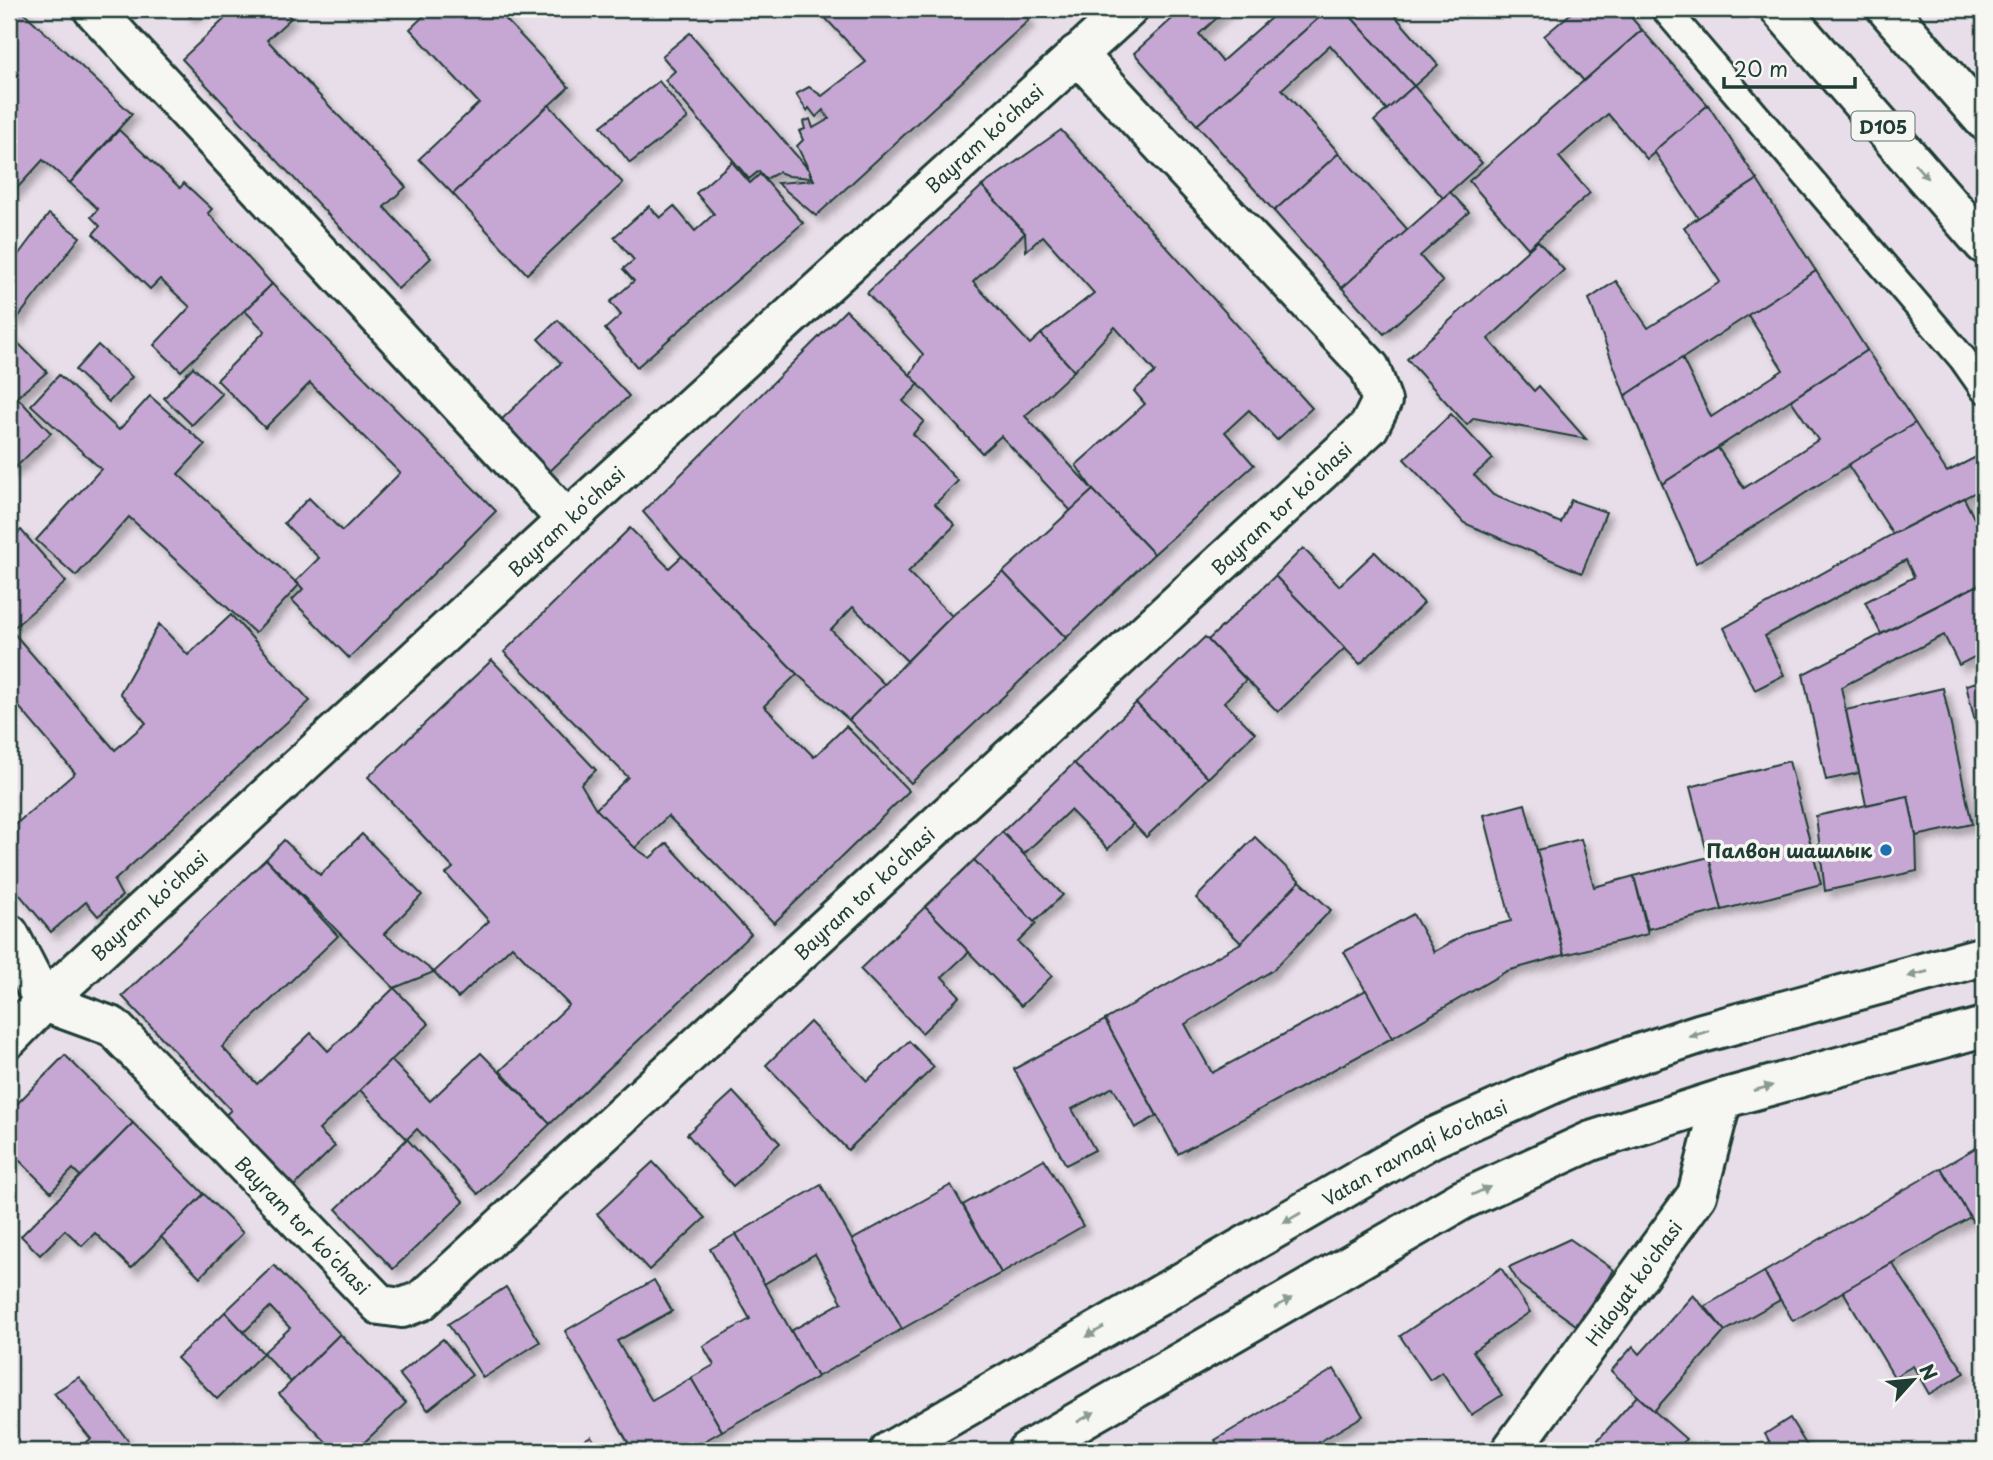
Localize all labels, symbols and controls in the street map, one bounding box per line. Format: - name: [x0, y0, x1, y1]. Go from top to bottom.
- scale bar: [1724, 46, 1855, 90]
- text: 20 m: [1734, 52, 1788, 84]
- street label: Bayram koʻchasi: [919, 77, 1049, 199]
- road number: D105: [1852, 112, 1914, 140]
- one-way arrow: [1913, 162, 1929, 180]
- street label: Bayram tor koʻchasi: [1204, 435, 1358, 581]
- street label: Bayram koʻchasi: [501, 459, 631, 583]
- street label: Bayram tor koʻchasi: [787, 820, 941, 966]
- place label: Палвон шашлык: [1706, 836, 1873, 864]
- marker: Палвон шашлык: [1878, 842, 1894, 858]
- street label: Bayram koʻchasi: [84, 843, 214, 967]
- one-way arrow: [1907, 969, 1929, 980]
- one-way arrow: [1688, 1030, 1709, 1040]
- one-way arrow: [1753, 1082, 1774, 1092]
- street label: Vatan ravnaqi ko'chasi: [1317, 1092, 1512, 1213]
- street label: Bayram tor koʻchasi: [229, 1149, 377, 1301]
- one-way arrow: [1471, 1185, 1491, 1197]
- one-way arrow: [1283, 1212, 1302, 1225]
- street label: Hidoyat ko'chasi: [1578, 1214, 1688, 1351]
- one-way arrow: [1274, 1297, 1293, 1309]
- one-way arrow: [1086, 1326, 1105, 1339]
- north arrow: [1878, 1344, 1948, 1414]
- text: N: [1913, 1359, 1945, 1385]
- one-way arrow: [1077, 1411, 1096, 1423]

